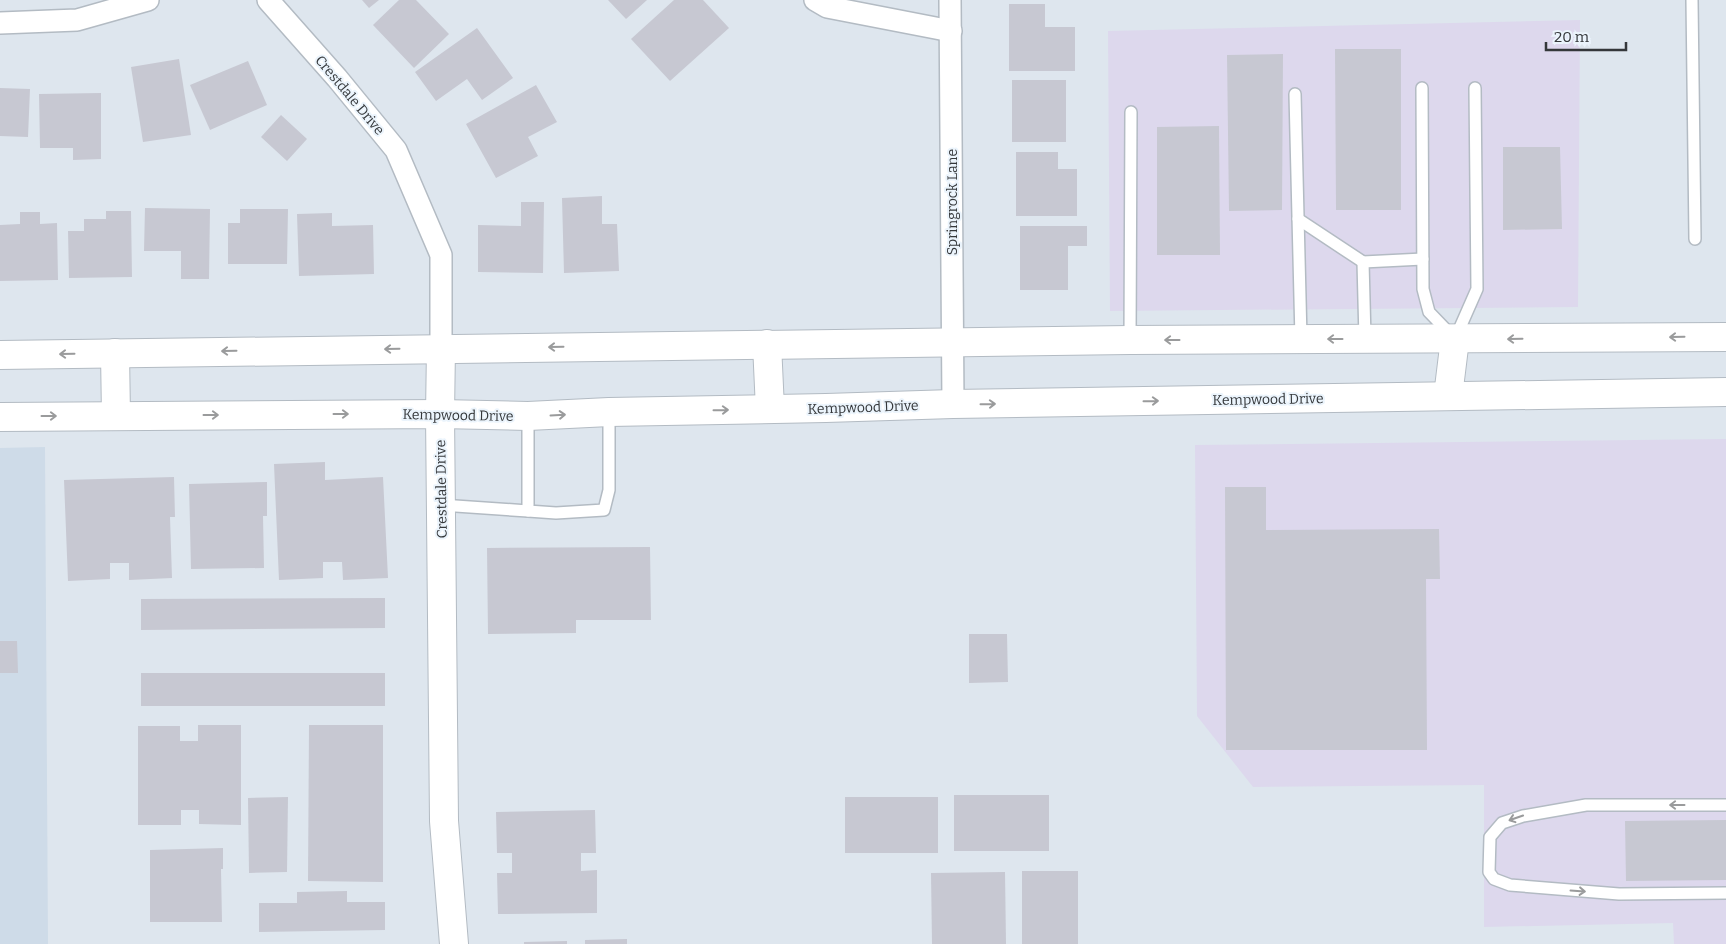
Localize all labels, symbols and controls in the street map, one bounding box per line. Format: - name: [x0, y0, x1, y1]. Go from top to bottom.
- scale bar: [1546, 20, 1626, 52]
- text: 20 m: [1554, 28, 1590, 46]
- street label: Crestdale Drive: [311, 52, 388, 139]
- street label: Springrock Lane: [944, 149, 961, 255]
- one-way arrow: [1670, 332, 1686, 342]
- one-way arrow: [1327, 334, 1344, 344]
- one-way arrow: [1507, 334, 1523, 343]
- one-way arrow: [1165, 335, 1181, 345]
- one-way arrow: [548, 342, 564, 352]
- one-way arrow: [384, 344, 400, 354]
- one-way arrow: [222, 346, 238, 356]
- one-way arrow: [59, 349, 76, 359]
- street label: Kempwood Drive: [1212, 390, 1324, 409]
- one-way arrow: [1142, 396, 1158, 406]
- street label: Kempwood Drive: [807, 397, 919, 418]
- one-way arrow: [980, 399, 996, 409]
- one-way arrow: [712, 405, 729, 415]
- street label: Kempwood Drive: [402, 406, 514, 425]
- one-way arrow: [202, 410, 219, 420]
- one-way arrow: [332, 410, 348, 419]
- one-way arrow: [550, 410, 566, 419]
- one-way arrow: [40, 412, 56, 421]
- street label: Crestdale Drive: [432, 440, 451, 538]
- one-way arrow: [1670, 800, 1686, 810]
- one-way arrow: [1508, 814, 1524, 824]
- one-way arrow: [1570, 887, 1586, 896]

